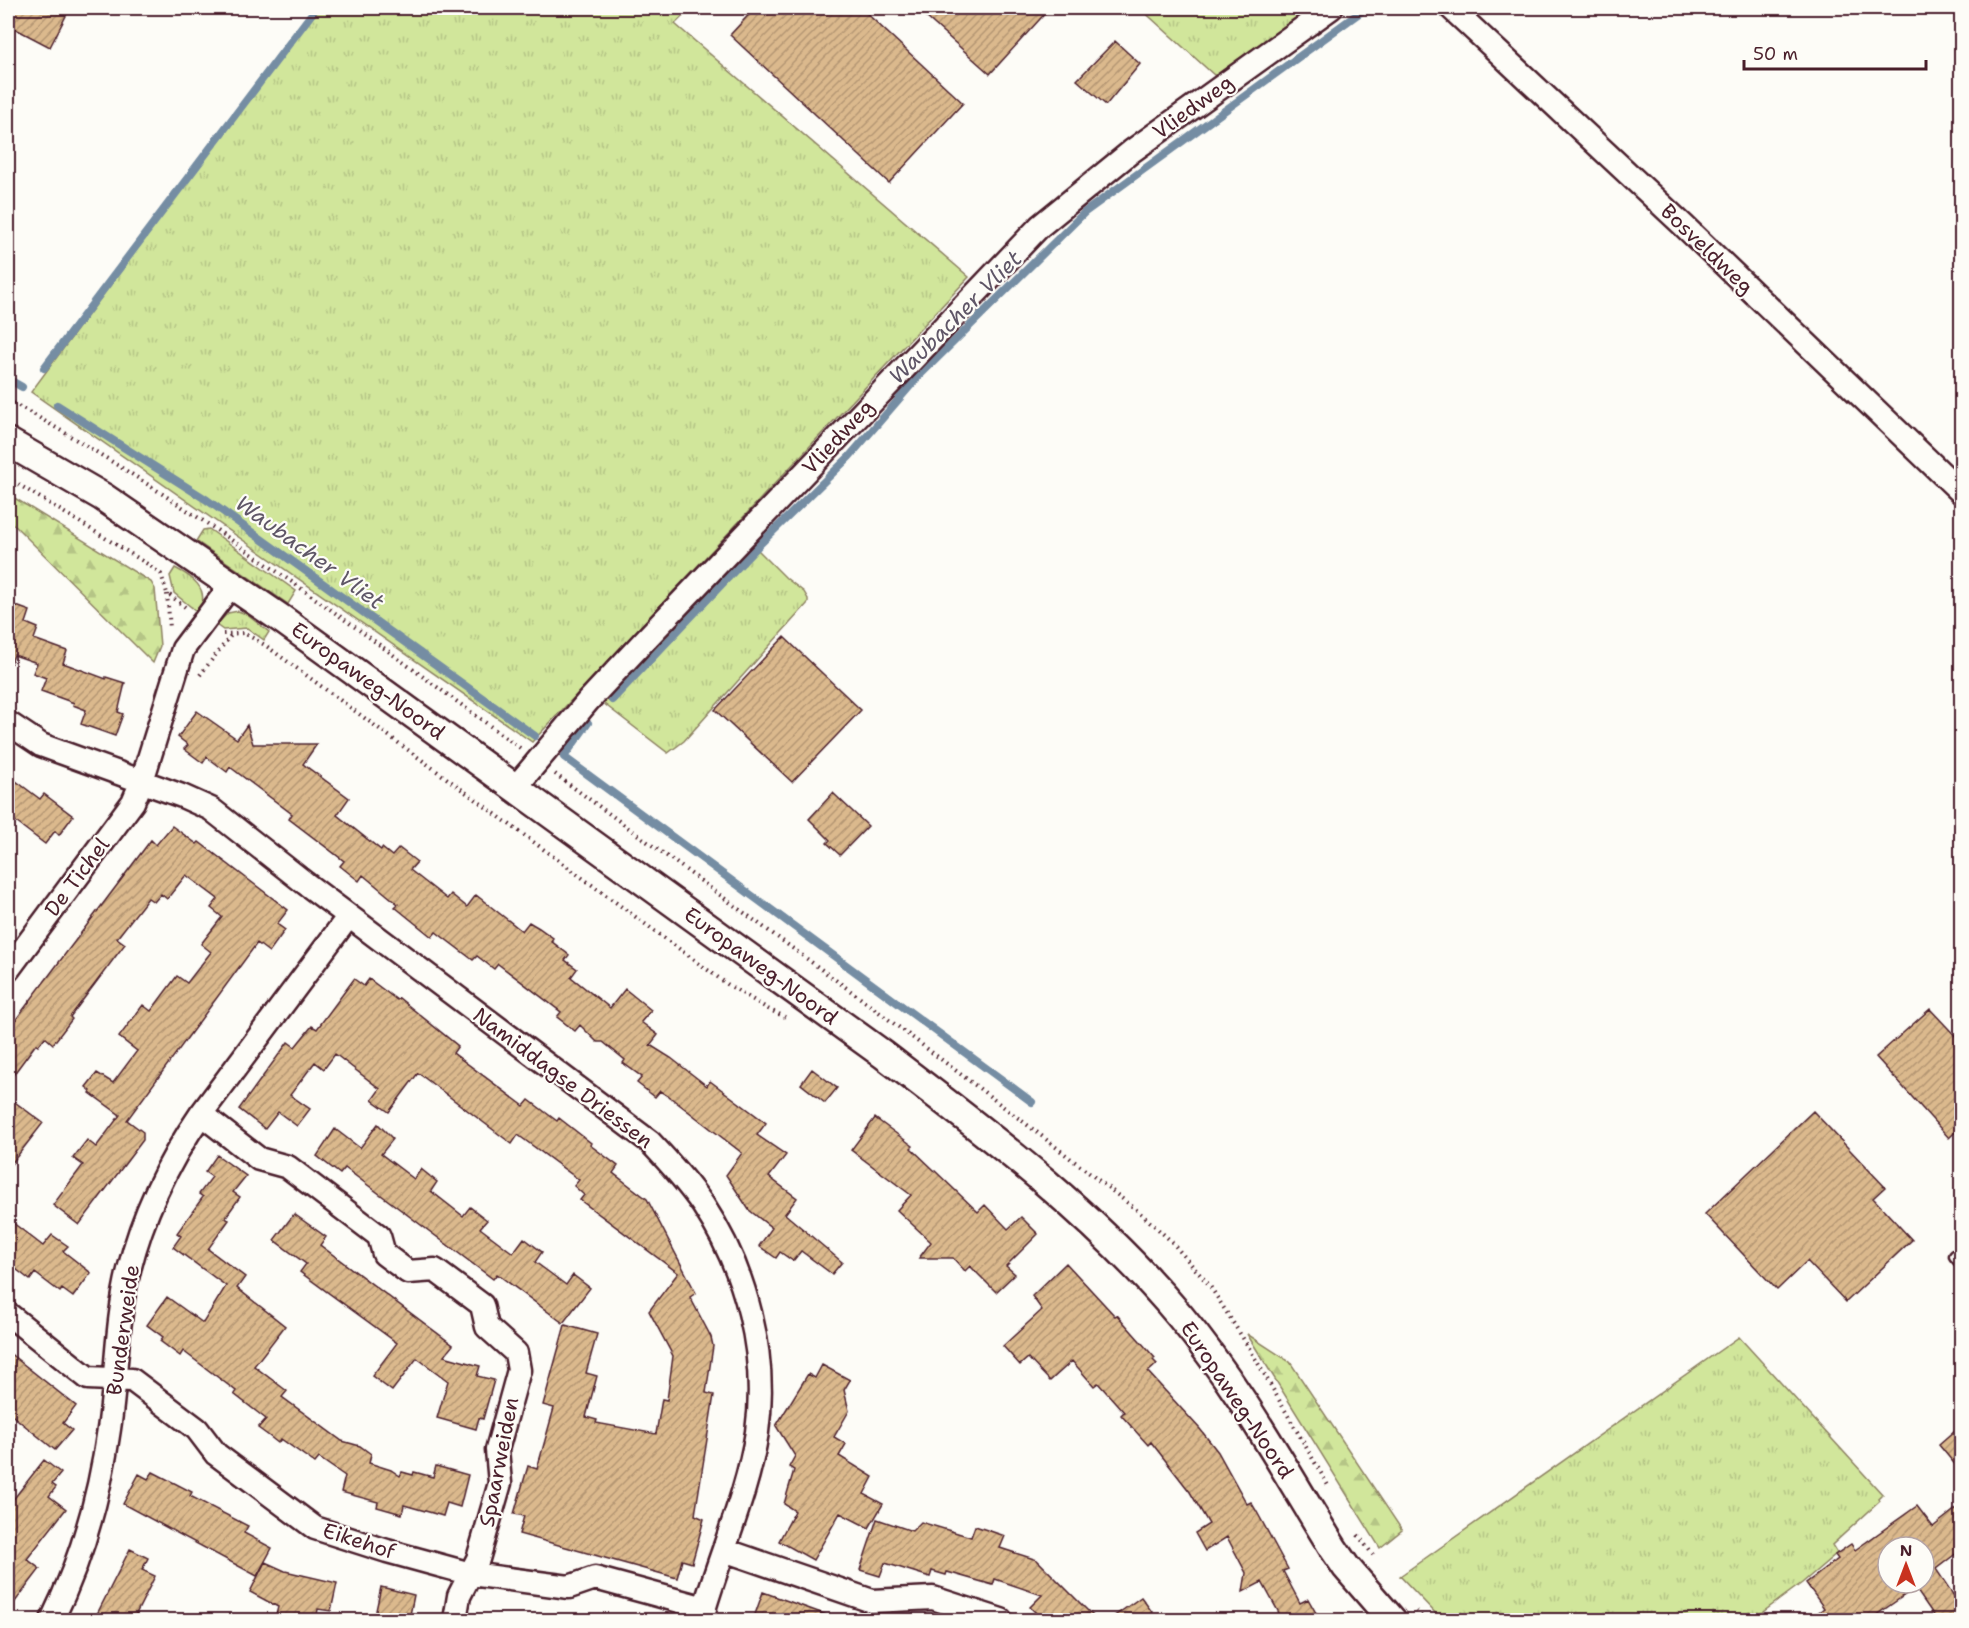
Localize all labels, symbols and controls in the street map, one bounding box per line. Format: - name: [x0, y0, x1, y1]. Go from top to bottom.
- scale bar: [1744, 33, 1926, 71]
- text: 50 m: [1753, 42, 1798, 66]
- street label: Vliedweg: [1147, 68, 1239, 146]
- street label: Bosveldweg: [1655, 198, 1759, 300]
- water label: Waubacher Vliet: [882, 244, 1028, 390]
- street label: Vliedweg: [796, 393, 880, 481]
- water label: Waubacher Vliet: [230, 489, 390, 616]
- street label: Europaweg-Noord: [285, 616, 451, 746]
- street label: De Tichel: [38, 831, 116, 922]
- street label: Europaweg-Noord: [678, 901, 844, 1031]
- street label: Namiddagse Driessen: [467, 1001, 659, 1155]
- street label: Bunderweide: [100, 1263, 146, 1397]
- street label: Europaweg-Noord: [1174, 1316, 1300, 1484]
- street label: Spaarweiden: [473, 1395, 525, 1529]
- street label: Eikehof: [319, 1516, 399, 1566]
- north arrow: [1876, 1535, 1936, 1595]
- text: N: [1900, 1540, 1912, 1561]

